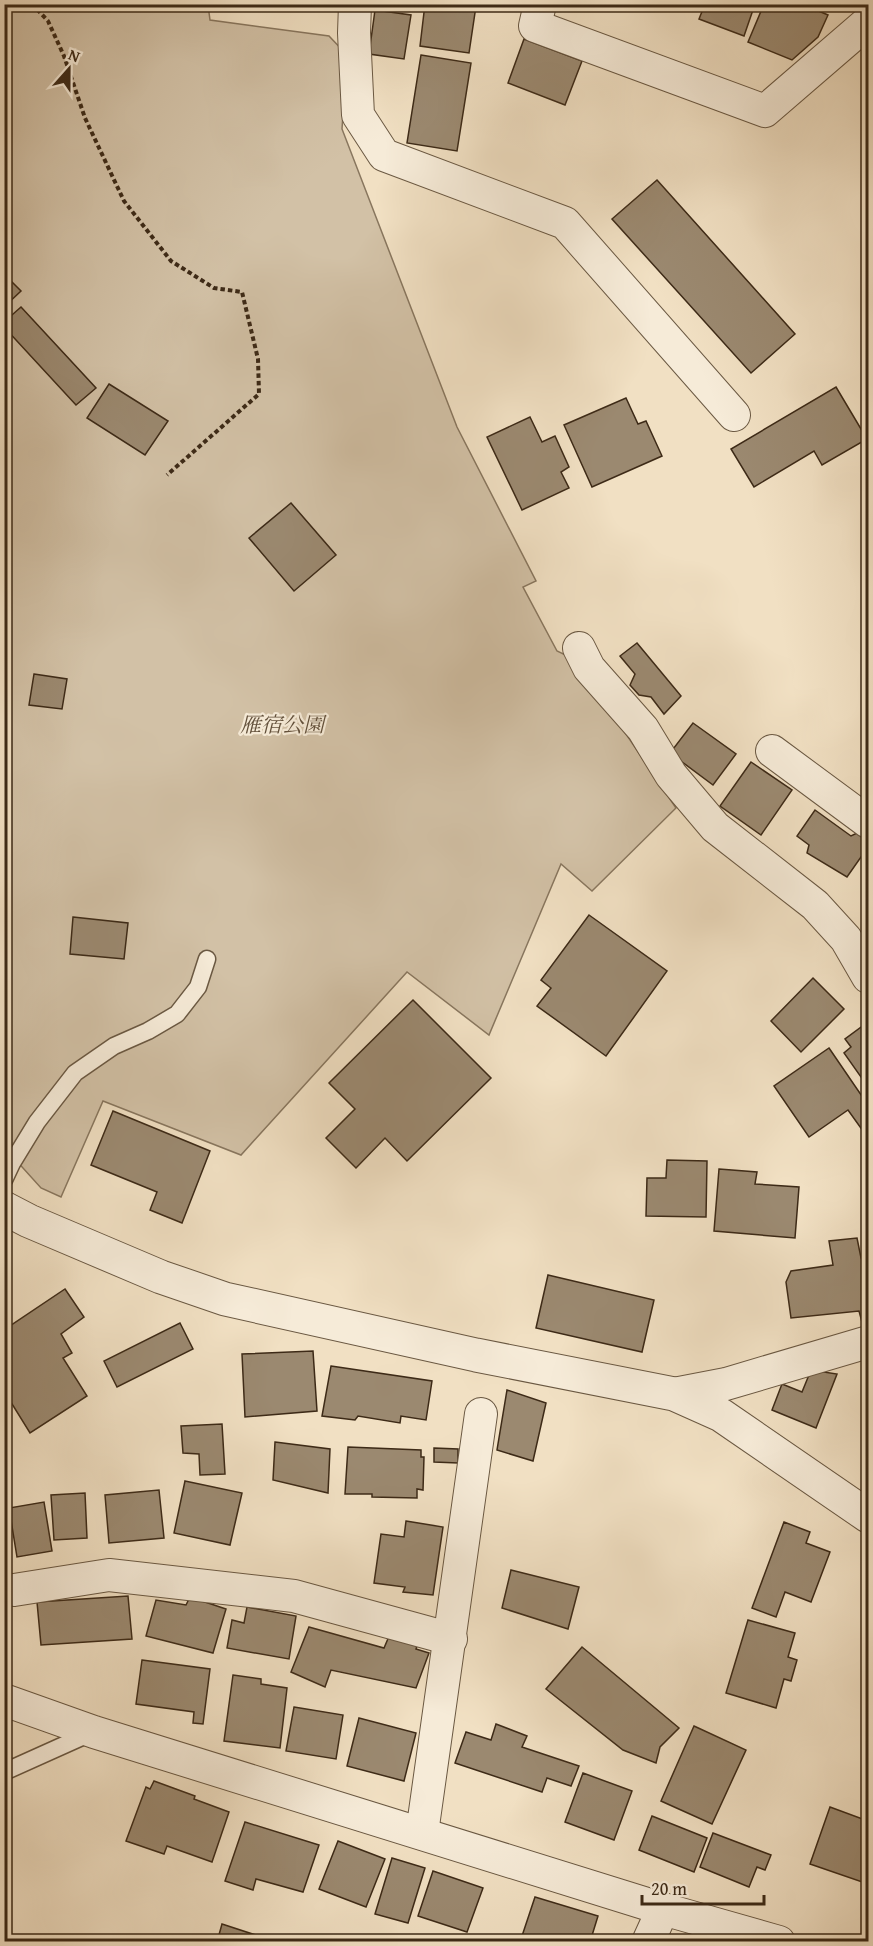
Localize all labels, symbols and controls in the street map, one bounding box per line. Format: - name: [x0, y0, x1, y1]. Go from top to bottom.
- north arrow: [39, 39, 99, 99]
- text: N: [65, 42, 84, 68]
- park label: 雁宿公園: [240, 709, 327, 740]
- scale bar: [642, 1868, 764, 1906]
- text: 20 m: [651, 1875, 687, 1902]

